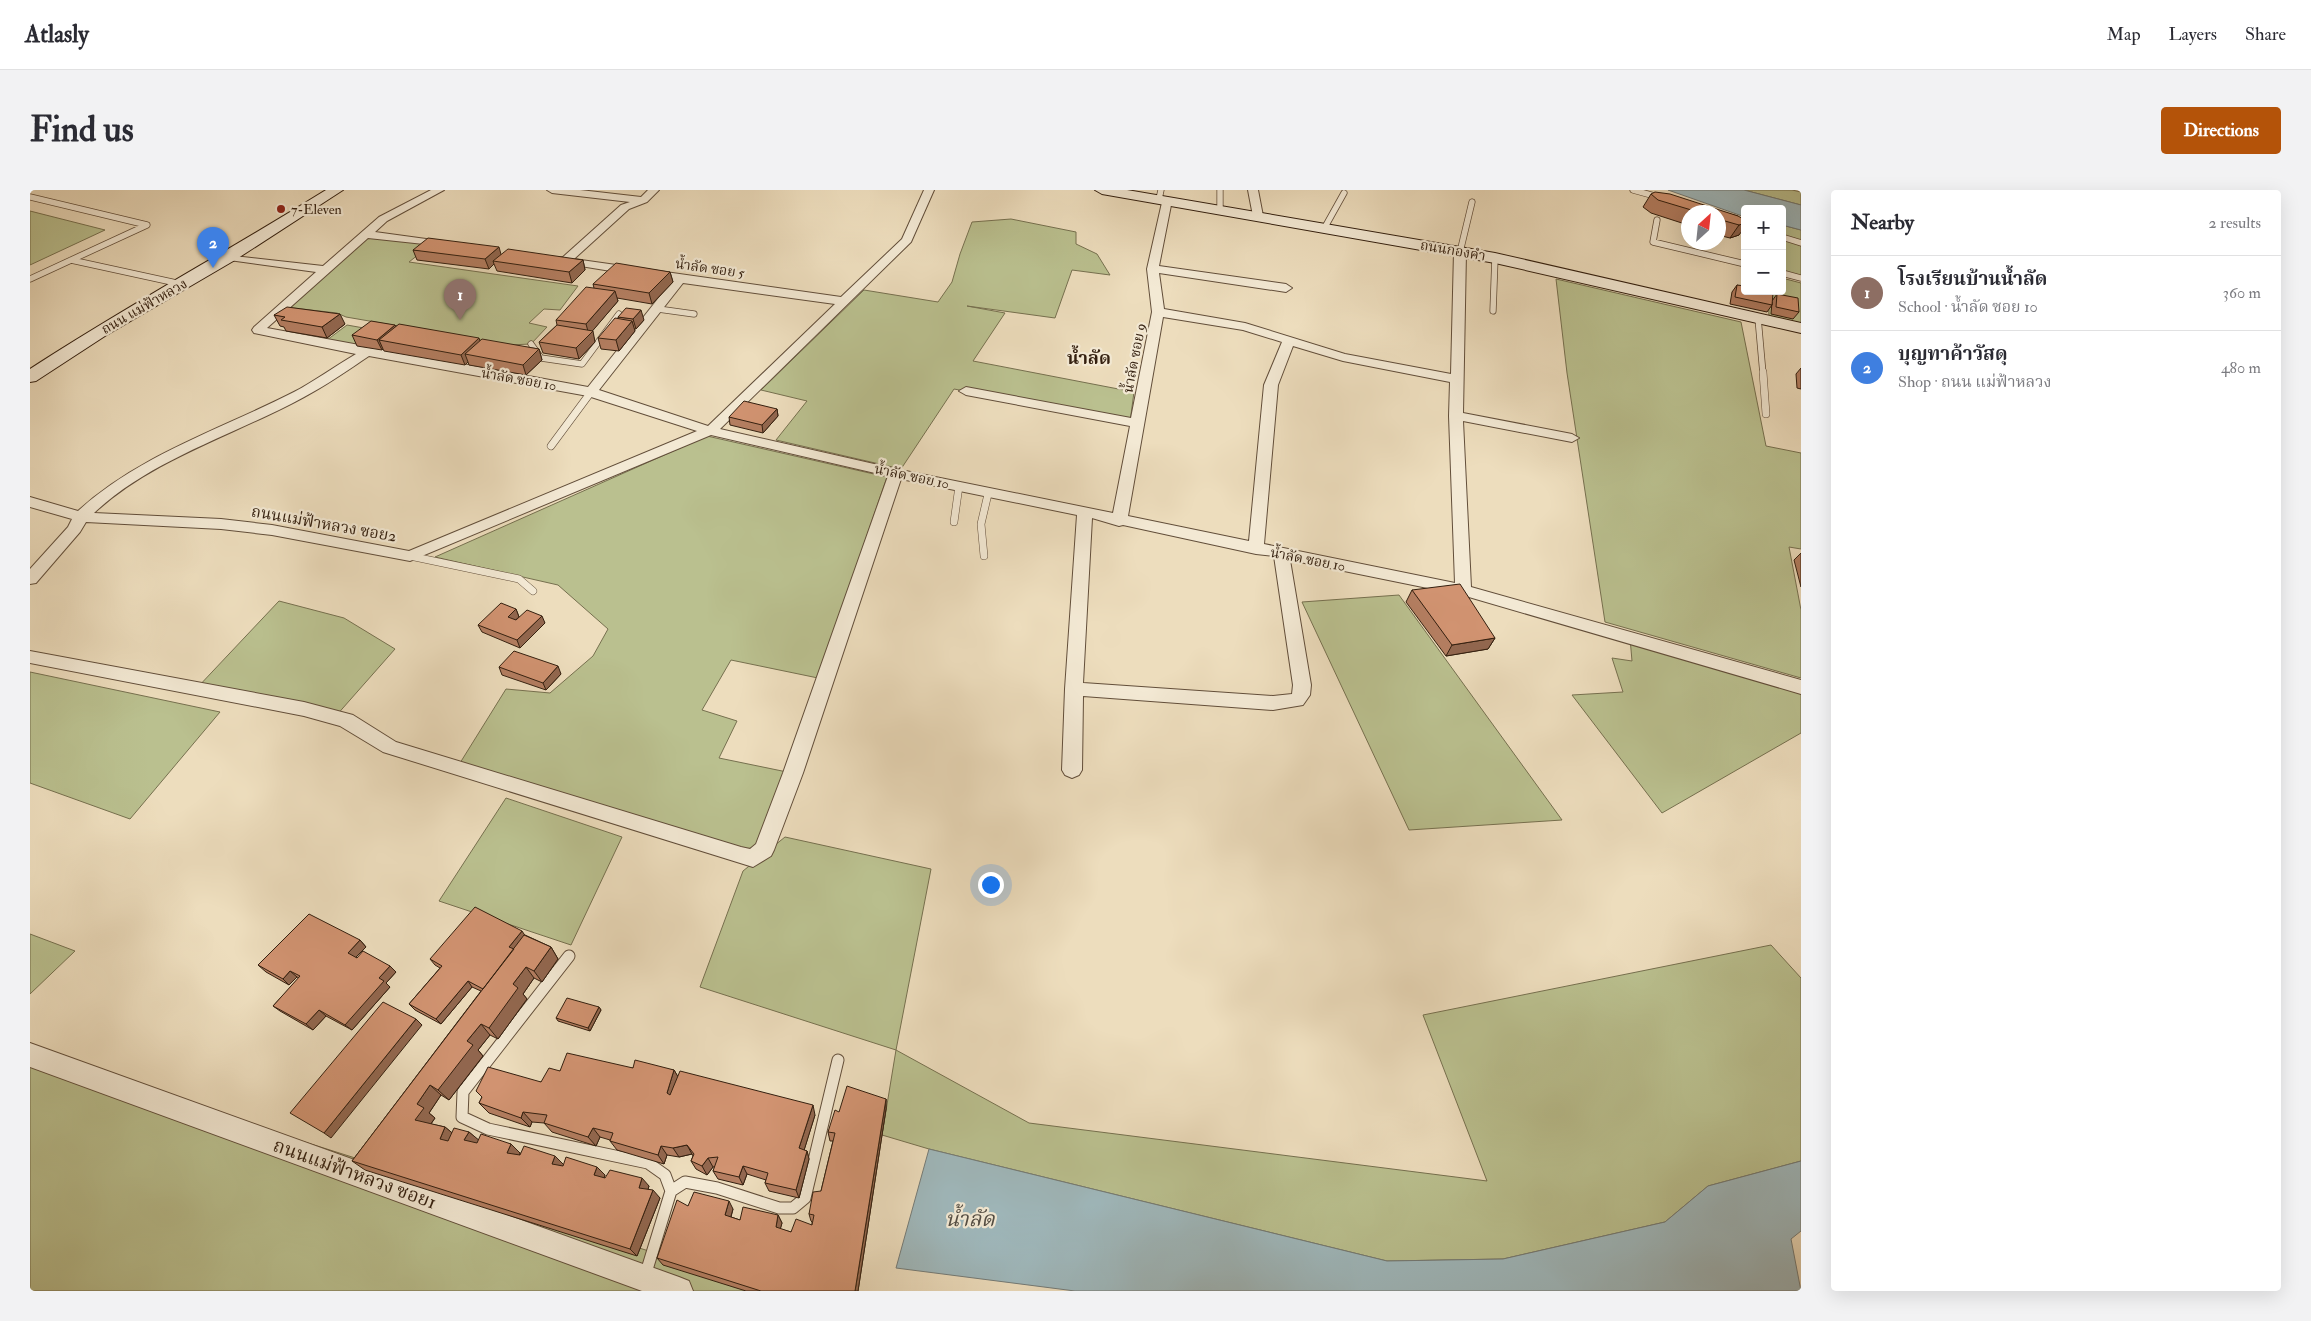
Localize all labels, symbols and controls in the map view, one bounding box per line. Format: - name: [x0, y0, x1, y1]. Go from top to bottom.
- text: Atlasly: [25, 19, 89, 50]
- text: Map: [2107, 23, 2141, 46]
- text: Layers: [2169, 23, 2217, 46]
- text: Share: [2245, 23, 2286, 46]
- button: Directions: [2161, 107, 2281, 154]
- text: Find us: [30, 108, 134, 152]
- place label: 7-Eleven: [291, 201, 342, 218]
- marker: 7-Eleven: [275, 203, 287, 215]
- north arrow: [1681, 205, 1726, 250]
- map controls: [1741, 205, 1786, 295]
- button: +: [1741, 205, 1786, 250]
- text: Nearby: [1851, 209, 1914, 236]
- text: 2 results: [2208, 213, 2261, 233]
- pin: 2: [197, 227, 229, 268]
- street label: ถนนกองคำ: [1419, 236, 1487, 265]
- button: −: [1741, 250, 1786, 295]
- street label: น้ำลัด ซอย 5: [674, 253, 747, 282]
- text: โรงเรียนบ้านน้ำลัด: [1898, 267, 2047, 291]
- street label: ถนน แม่ฟ้าหลวง: [98, 275, 190, 338]
- pin: 1: [444, 279, 476, 320]
- text: 1: [1864, 283, 1870, 303]
- text: 360 m: [2223, 283, 2261, 303]
- text: School · น้ำลัด ซอย 10: [1898, 297, 2038, 317]
- street label: น้ำลัด ซอย 9: [1117, 321, 1150, 395]
- text: บุญทาค้าวัสดุ: [1898, 342, 2008, 366]
- district label: น้ำลัด: [1067, 345, 1111, 370]
- text: 2: [1863, 358, 1871, 378]
- text: 480 m: [2221, 358, 2261, 378]
- street label: น้ำลัด ซอย 10: [480, 363, 558, 394]
- text: Shop · ถนน แม่ฟ้าหลวง: [1898, 372, 2051, 392]
- street label: น้ำลัด ซอย 10: [873, 458, 951, 493]
- street label: ถนนแม่ฟ้าหลวง ซอย2: [250, 501, 398, 547]
- street label: น้ำลัด ซอย 10: [1269, 542, 1347, 575]
- your location: [978, 872, 1004, 898]
- street label: ถนนแม่ฟ้าหลวง ซอย1: [270, 1133, 440, 1215]
- water label: น้ำลัด: [945, 1203, 995, 1233]

